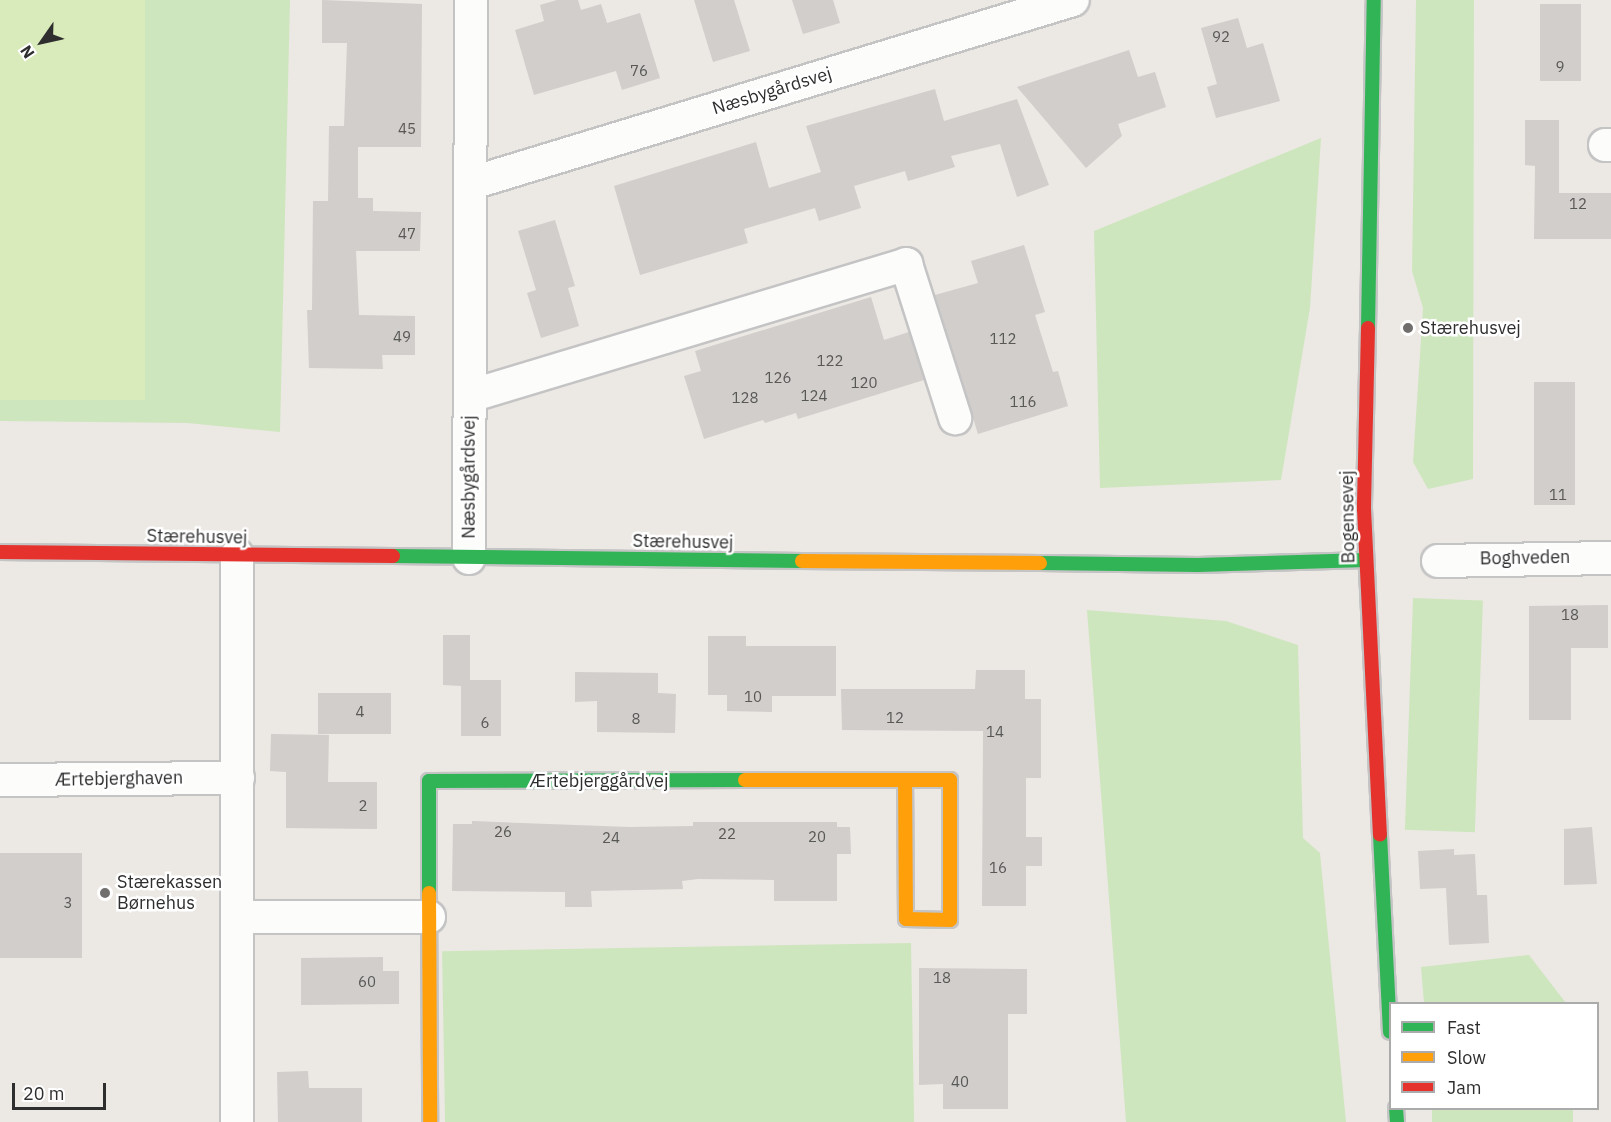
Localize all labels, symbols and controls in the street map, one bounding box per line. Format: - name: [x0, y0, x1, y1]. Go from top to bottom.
- north arrow: [12, 12, 72, 72]
- house number: 92: [1212, 28, 1230, 46]
- text: N: [16, 42, 39, 62]
- house number: 9: [1556, 58, 1564, 76]
- house number: 76: [630, 62, 648, 80]
- street label: Næsbygårdsvej: [710, 63, 834, 119]
- house number: 45: [398, 120, 416, 138]
- house number: 12: [1569, 195, 1587, 213]
- house number: 47: [398, 225, 416, 243]
- place label: Stærehusvej: [1420, 317, 1521, 339]
- marker: Stærehusvej: [1401, 321, 1415, 335]
- house number: 49: [393, 328, 411, 346]
- house number: 112: [990, 330, 1016, 348]
- house number: 122: [817, 352, 843, 370]
- house number: 126: [765, 369, 791, 387]
- house number: 120: [851, 374, 877, 392]
- house number: 124: [801, 387, 827, 405]
- house number: 128: [732, 389, 758, 407]
- house number: 116: [1010, 393, 1036, 411]
- street label: Næsbygårdsvej: [458, 415, 480, 539]
- street label: Bogensevej: [1336, 470, 1360, 564]
- house number: 11: [1549, 486, 1567, 504]
- street label: Stærehusvej: [146, 525, 248, 549]
- street label: Stærehusvej: [632, 530, 734, 554]
- street label: Boghveden: [1480, 546, 1570, 570]
- house number: 18: [1561, 606, 1579, 624]
- house number: 10: [744, 688, 762, 706]
- house number: 4: [356, 703, 364, 721]
- house number: 12: [886, 709, 904, 727]
- house number: 8: [632, 710, 640, 728]
- house number: 6: [481, 714, 489, 732]
- house number: 14: [986, 723, 1004, 741]
- street label: Ærtebjerghaven: [55, 767, 183, 791]
- street label: Ærtebjerggårdvej: [530, 770, 668, 792]
- house number: 2: [359, 797, 367, 815]
- house number: 26: [494, 823, 512, 841]
- house number: 22: [718, 825, 736, 843]
- house number: 20: [808, 828, 826, 846]
- house number: 24: [602, 829, 620, 847]
- house number: 16: [989, 859, 1007, 877]
- place label: Stærekassen Børnehus: [117, 872, 222, 914]
- marker: Stærekassen Børnehus: [98, 886, 112, 900]
- house number: 3: [64, 894, 72, 912]
- house number: 18: [933, 969, 951, 987]
- house number: 60: [358, 973, 376, 991]
- legend: [1389, 1002, 1599, 1110]
- text: Fast: [1447, 1016, 1481, 1039]
- text: Slow: [1447, 1046, 1486, 1069]
- scale bar: [15, 1071, 110, 1109]
- house number: 40: [951, 1073, 969, 1091]
- text: Jam: [1447, 1076, 1482, 1099]
- text: 20 m: [23, 1082, 65, 1105]

